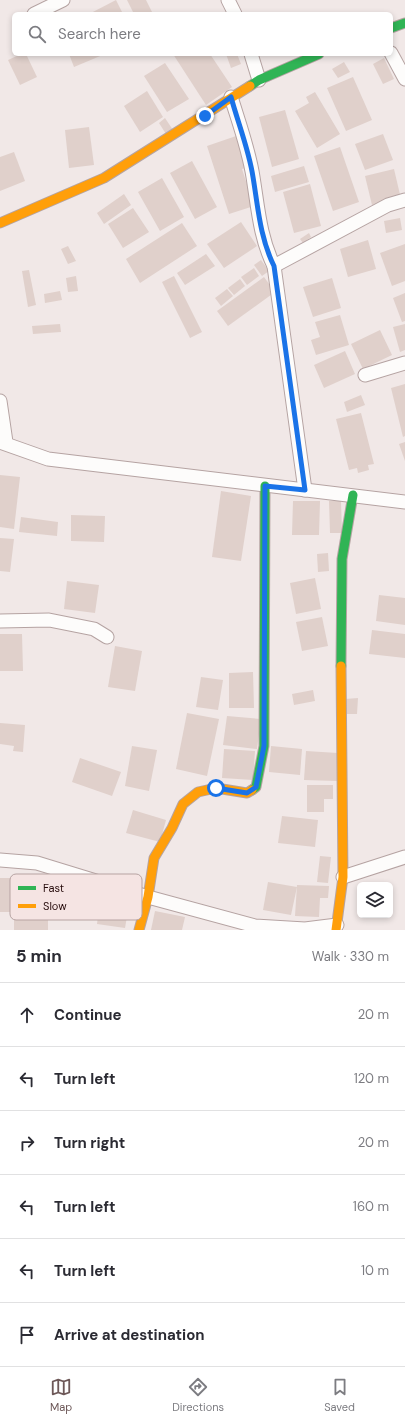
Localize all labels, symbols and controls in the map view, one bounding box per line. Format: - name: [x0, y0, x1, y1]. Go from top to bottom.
- search box: [12, 12, 393, 56]
- icon: search: [26, 23, 48, 45]
- text: Search here: [58, 24, 141, 44]
- route end: [196, 107, 214, 125]
- route start: [207, 779, 225, 797]
- legend: [10, 874, 142, 920]
- text: Fast: [43, 881, 64, 895]
- map controls: [357, 882, 393, 918]
- button: layers: [357, 882, 393, 918]
- text: Slow: [43, 899, 67, 913]
- text: 5 min: [16, 945, 62, 967]
- text: Walk · 330 m: [312, 948, 389, 965]
- icon: ahead: [16, 1004, 38, 1026]
- text: Continue: [54, 1005, 122, 1025]
- text: 20 m: [358, 1006, 389, 1023]
- icon: left: [16, 1068, 38, 1090]
- text: Turn left: [54, 1069, 115, 1089]
- text: 120 m: [354, 1070, 389, 1087]
- icon: right: [16, 1132, 38, 1154]
- text: Turn right: [54, 1133, 125, 1153]
- text: 20 m: [358, 1134, 389, 1151]
- icon: left: [16, 1196, 38, 1218]
- text: Turn left: [54, 1197, 115, 1217]
- text: 160 m: [353, 1198, 389, 1215]
- icon: left: [16, 1260, 38, 1282]
- text: Turn left: [54, 1261, 115, 1281]
- text: 10 m: [361, 1262, 389, 1279]
- icon: arrive: [16, 1324, 38, 1346]
- text: Arrive at destination: [54, 1325, 205, 1345]
- tab: Map: [50, 1376, 72, 1414]
- tab: Directions: [172, 1376, 224, 1414]
- tab: Saved: [324, 1376, 355, 1414]

